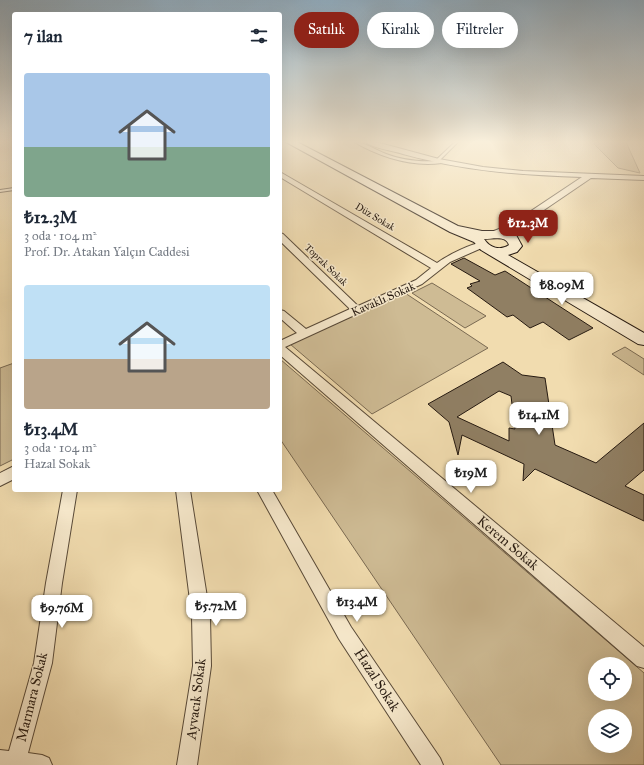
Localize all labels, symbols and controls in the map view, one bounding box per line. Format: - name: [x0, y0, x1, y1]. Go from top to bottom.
- chip: Satılık: [294, 12, 359, 48]
- chip: Kiralık: [367, 12, 434, 48]
- chip: Filtreler: [442, 12, 518, 48]
- icon: filters: [248, 25, 270, 47]
- text: 7 ilan: [24, 26, 62, 47]
- icon: home: [111, 99, 183, 171]
- street label: Düz Sokak: [353, 200, 397, 234]
- text: ₺12.3M: [24, 207, 77, 228]
- pin: ₺12.3M: [495, 210, 561, 244]
- text: ₺12.3M: [508, 215, 548, 231]
- text: 3 oda · 104 m²: [24, 228, 97, 244]
- street label: Toprak Sokak: [302, 242, 350, 289]
- text: Prof. Dr. Atakan Yalçın Caddesi: [24, 244, 190, 260]
- pin: ₺8.09M: [529, 272, 595, 306]
- text: ₺8.09M: [539, 277, 585, 293]
- street label: Kavaklı Sokak: [349, 279, 417, 319]
- icon: home: [111, 311, 183, 383]
- pin: ₺14.1M: [506, 402, 572, 436]
- text: ₺14.1M: [518, 407, 560, 423]
- text: ₺13.4M: [24, 419, 78, 440]
- text: 3 oda · 104 m²: [24, 440, 97, 456]
- text: Hazal Sokak: [24, 456, 90, 472]
- pin: ₺19M: [447, 460, 495, 494]
- text: ₺19M: [455, 465, 487, 481]
- street label: Kerem Sokak: [474, 512, 543, 574]
- pin: ₺13.4M: [324, 589, 390, 623]
- pin: ₺5.72M: [183, 593, 249, 627]
- text: ₺13.4M: [336, 594, 378, 610]
- pin: ₺9.76M: [29, 595, 95, 629]
- text: ₺5.72M: [195, 598, 237, 614]
- text: ₺9.76M: [40, 600, 84, 616]
- street label: Hazal Sokak: [350, 645, 404, 715]
- street label: Marmara Sokak: [13, 650, 51, 743]
- street label: Ayvacık Sokak: [182, 657, 209, 741]
- map controls: [588, 657, 632, 753]
- button: locate: [588, 657, 632, 701]
- button: layers: [588, 709, 632, 753]

